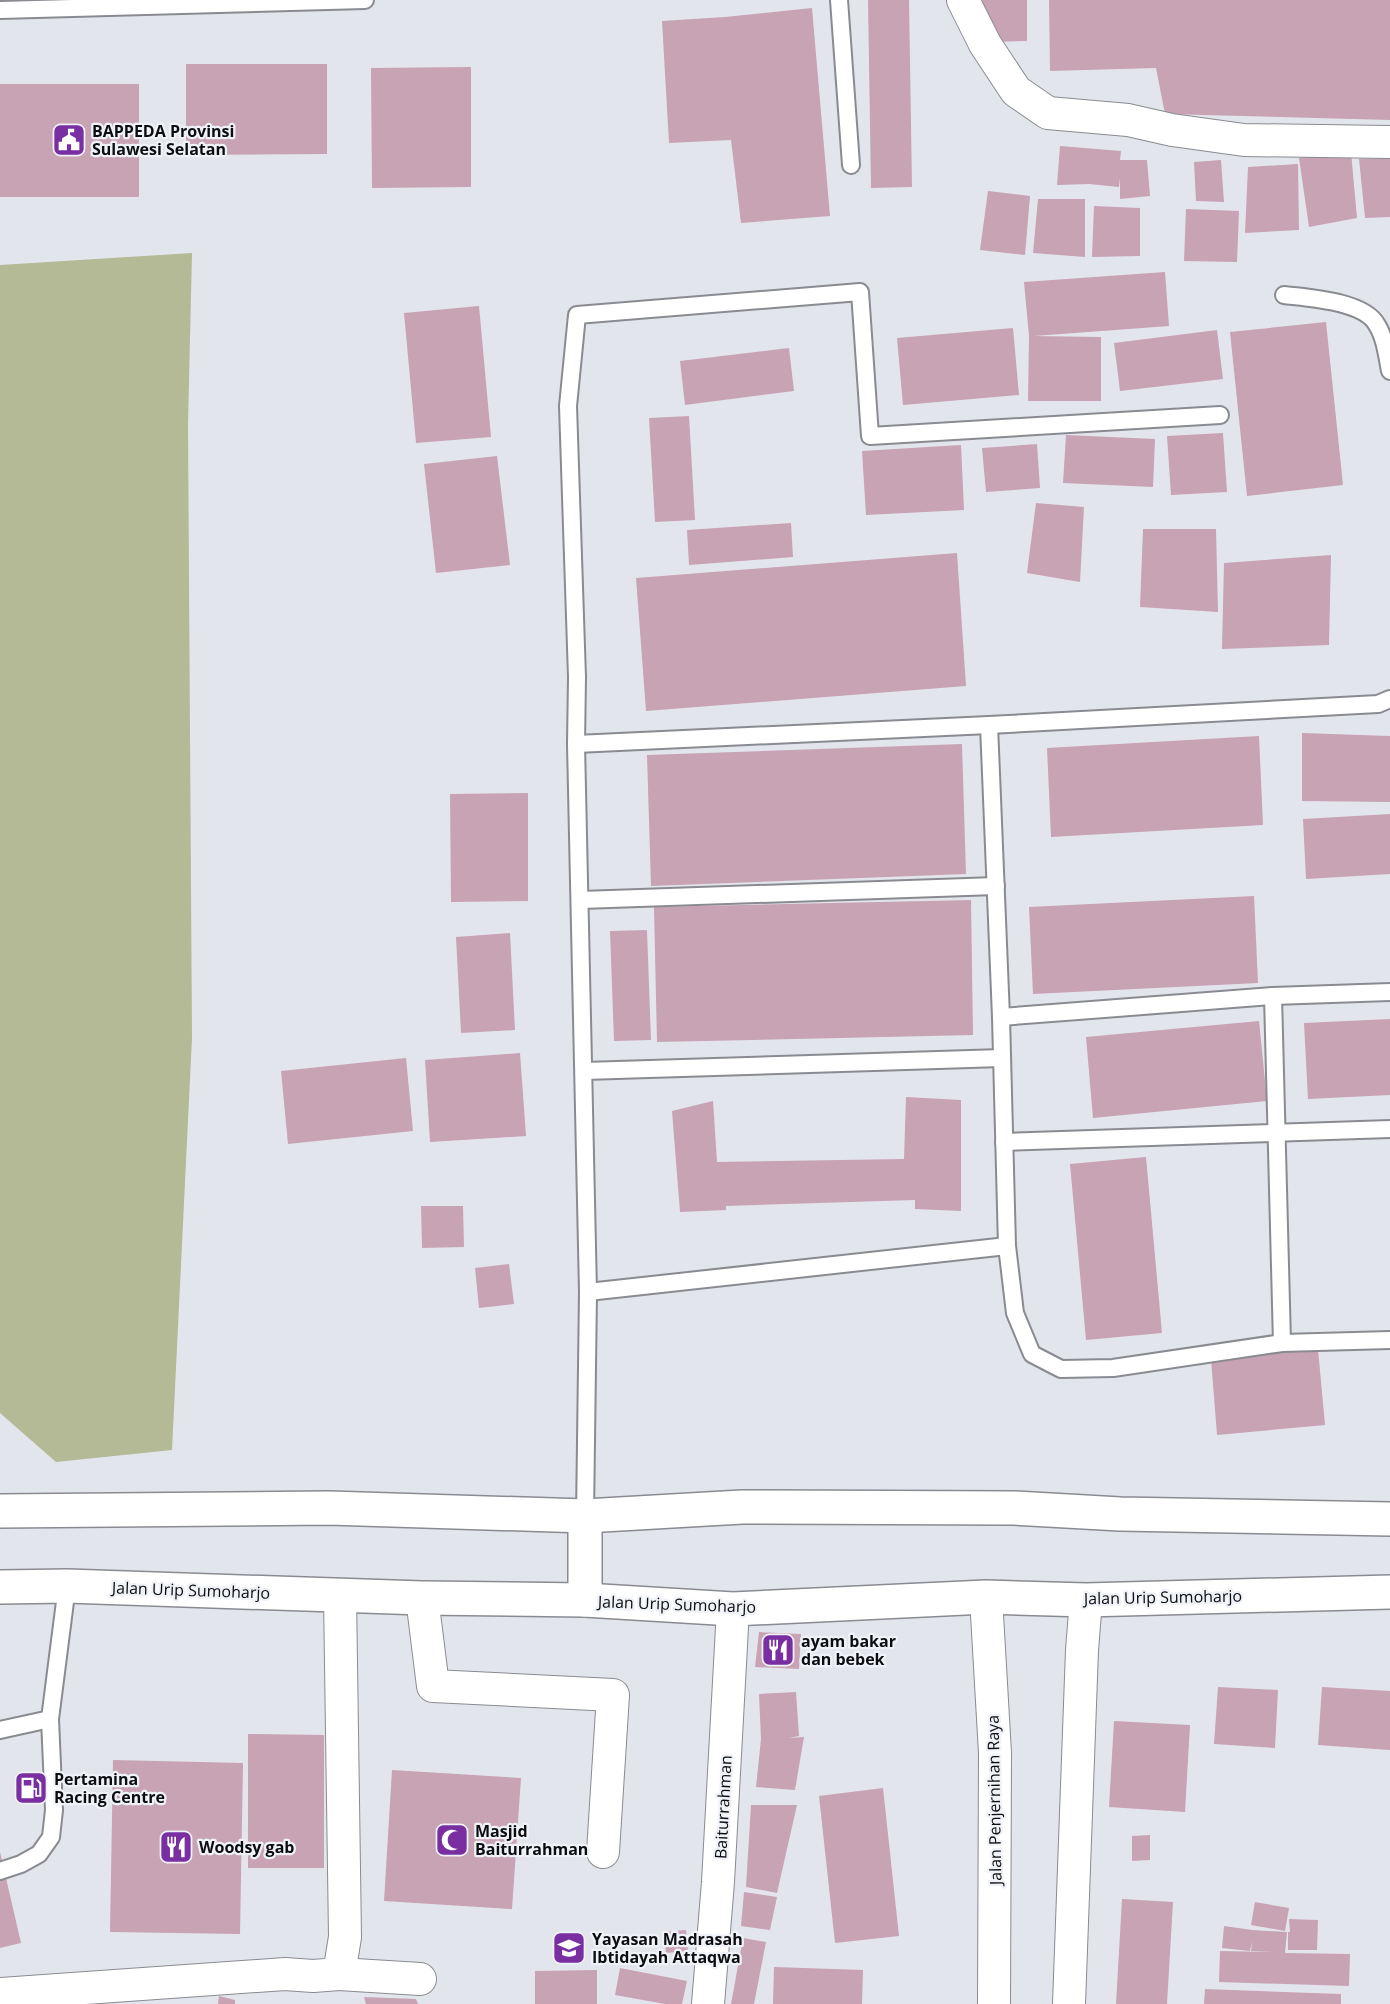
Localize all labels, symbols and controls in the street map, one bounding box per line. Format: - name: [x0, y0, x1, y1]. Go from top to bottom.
- place label: BAPPEDA Provinsi Sulawesi Selatan: [92, 120, 234, 160]
- public building icon: BAPPEDA Provinsi Sulawesi Selatan: [51, 122, 87, 158]
- street label: Jalan Urip Sumoharjo: [110, 1576, 270, 1604]
- street label: Jalan Urip Sumoharjo: [1082, 1585, 1242, 1609]
- street label: Jalan Urip Sumoharjo: [596, 1590, 756, 1618]
- place label: ayam bakar dan bebek: [801, 1630, 896, 1670]
- restaurant icon: ayam bakar dan bebek: [760, 1632, 796, 1668]
- street label: Jalan Penjernihan Raya: [982, 1715, 1007, 1887]
- street label: Baiturrahman: [709, 1754, 737, 1860]
- place label: Pertamina Racing Centre: [54, 1768, 165, 1808]
- fuel station icon: Pertamina Racing Centre: [13, 1770, 49, 1806]
- place label: Masjid Baiturrahman: [475, 1820, 588, 1860]
- mosque icon: Masjid Baiturrahman: [434, 1822, 470, 1858]
- restaurant icon: Woodsy gab: [158, 1829, 194, 1865]
- place label: Woodsy gab: [199, 1836, 294, 1858]
- place label: Yayasan Madrasah Ibtidayah Attaqwa: [592, 1928, 743, 1968]
- school or university icon: Yayasan Madrasah Ibtidayah Attaqwa: [551, 1930, 587, 1966]

